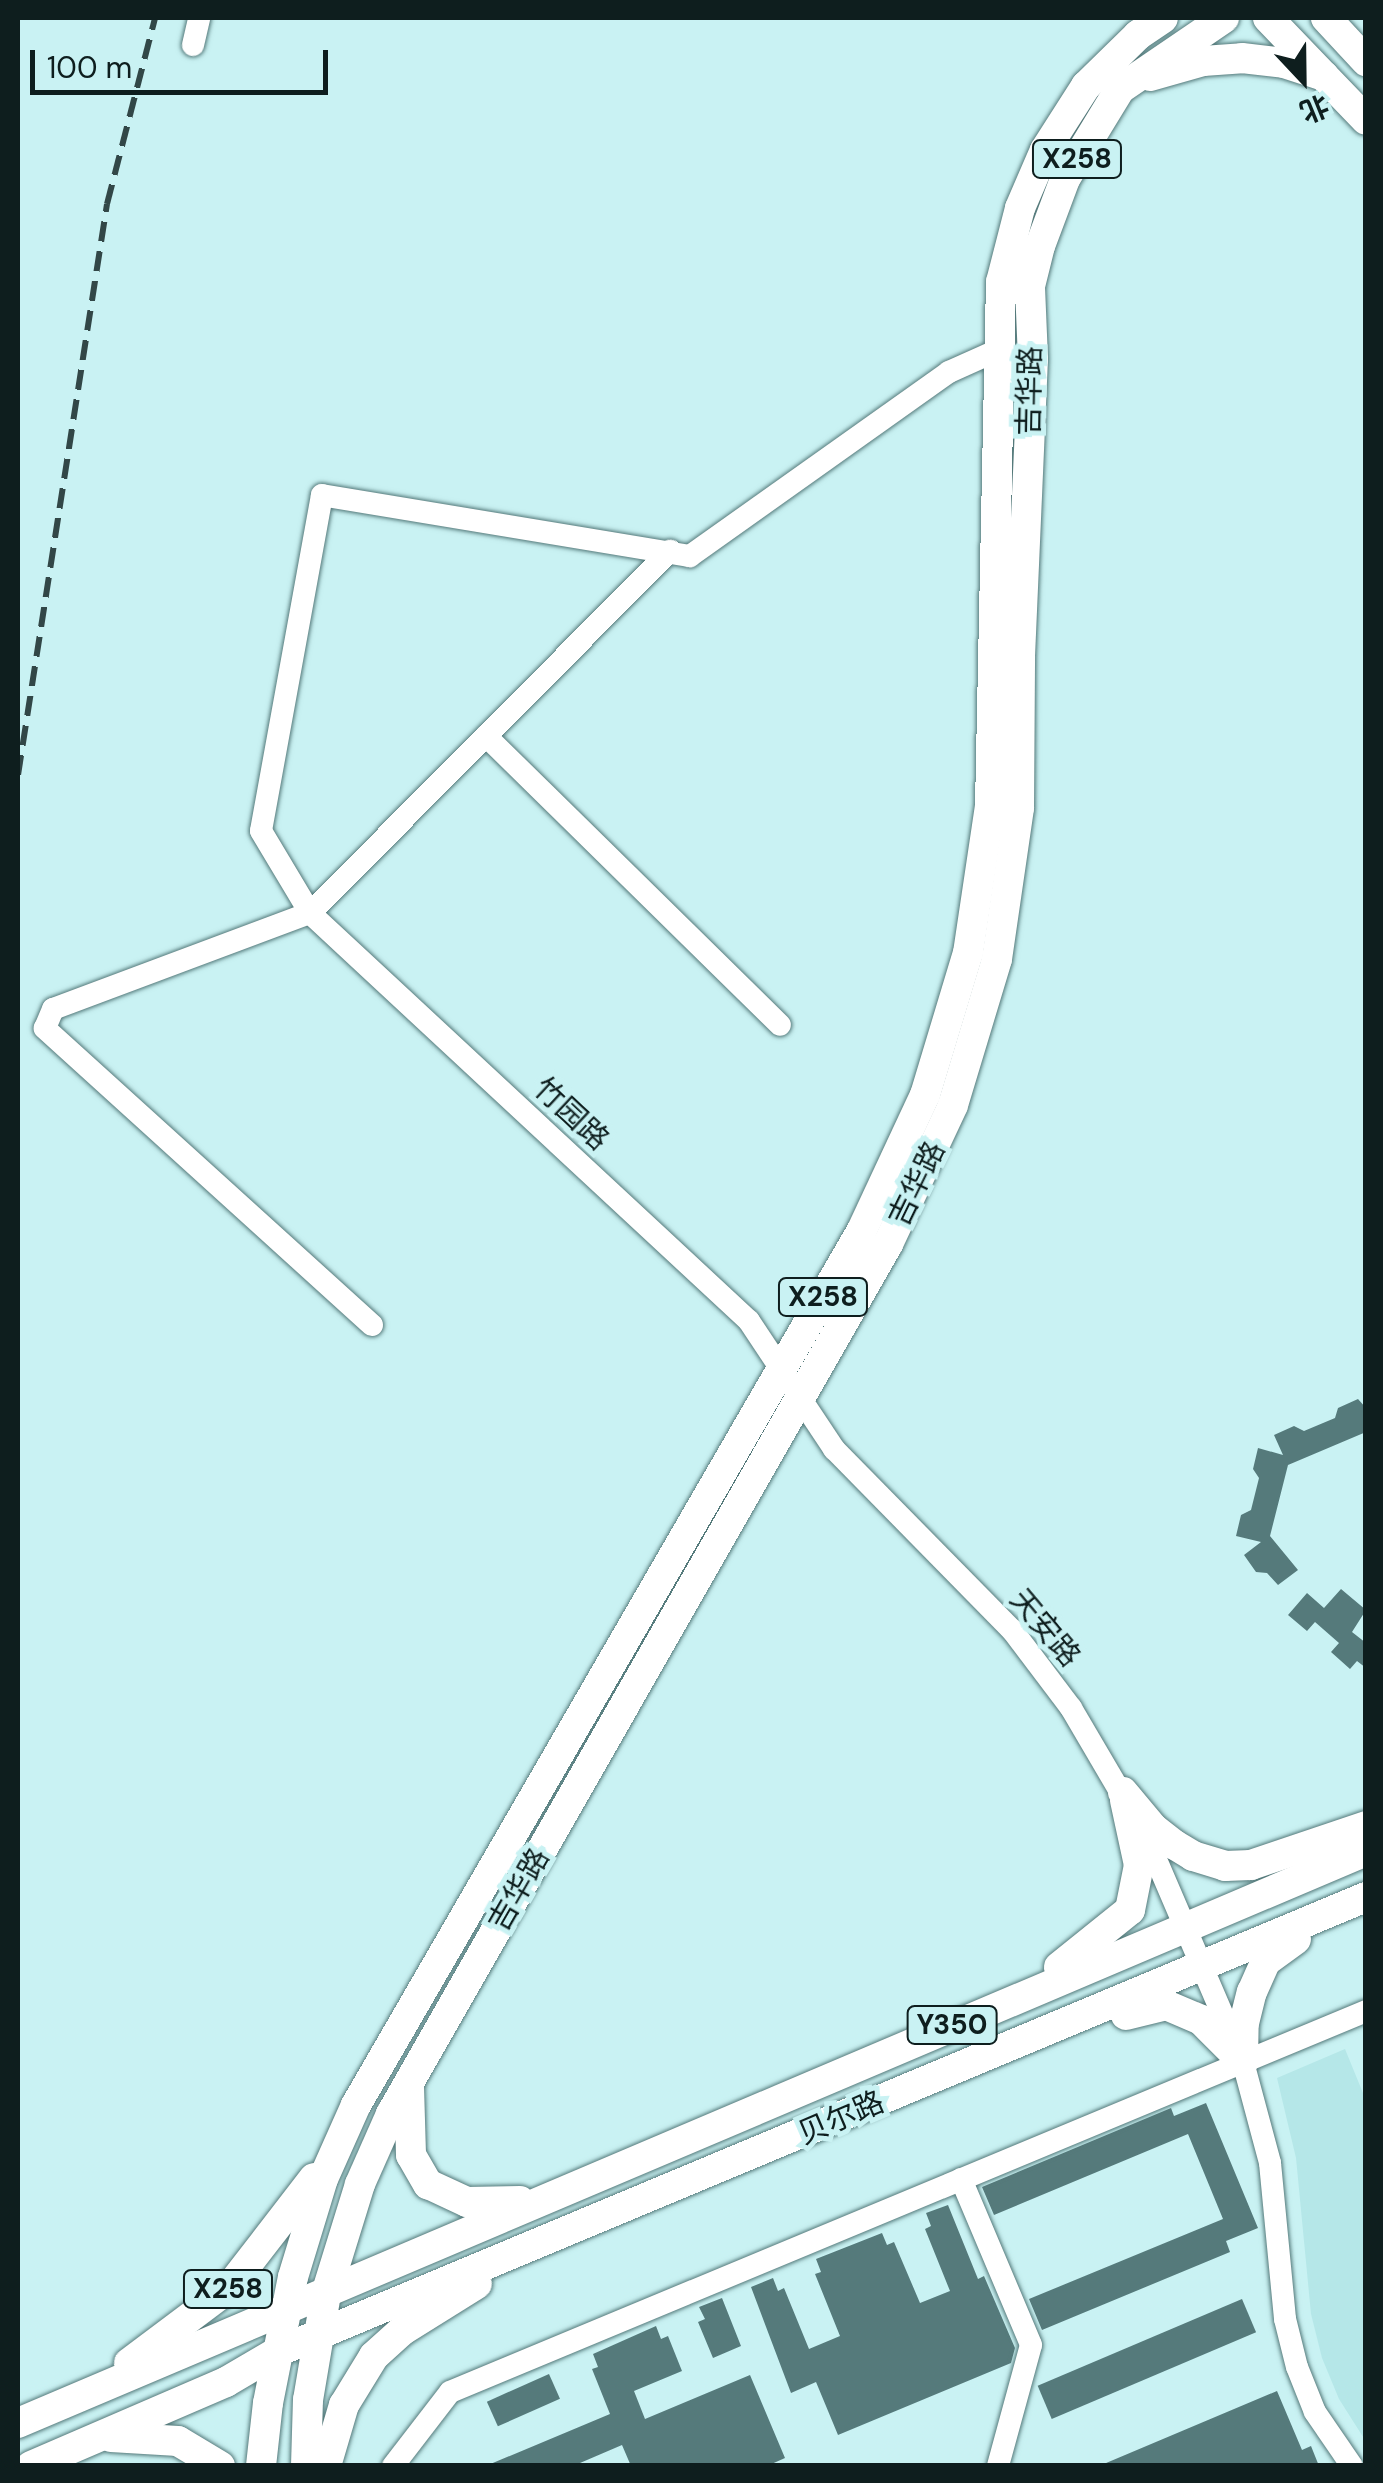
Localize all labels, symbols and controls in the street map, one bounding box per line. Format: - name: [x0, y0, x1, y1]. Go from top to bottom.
- scale bar: [35, 30, 332, 92]
- north arrow: [1253, 30, 1353, 130]
- text: 100 m: [47, 48, 132, 87]
- text: 北: [1295, 86, 1334, 131]
- road number: X258: [1030, 136, 1124, 182]
- street label: 吉华路: [1011, 346, 1049, 436]
- street label: 竹园路: [526, 1070, 616, 1158]
- street label: 吉华路: [881, 1136, 953, 1232]
- road number: X258: [776, 1274, 870, 1320]
- street label: 天安路: [1002, 1582, 1088, 1674]
- street label: 吉华路: [481, 1842, 557, 1938]
- road number: Y350: [904, 2002, 1000, 2048]
- street label: 贝尔路: [793, 2084, 889, 2152]
- road number: X258: [180, 2266, 276, 2312]

